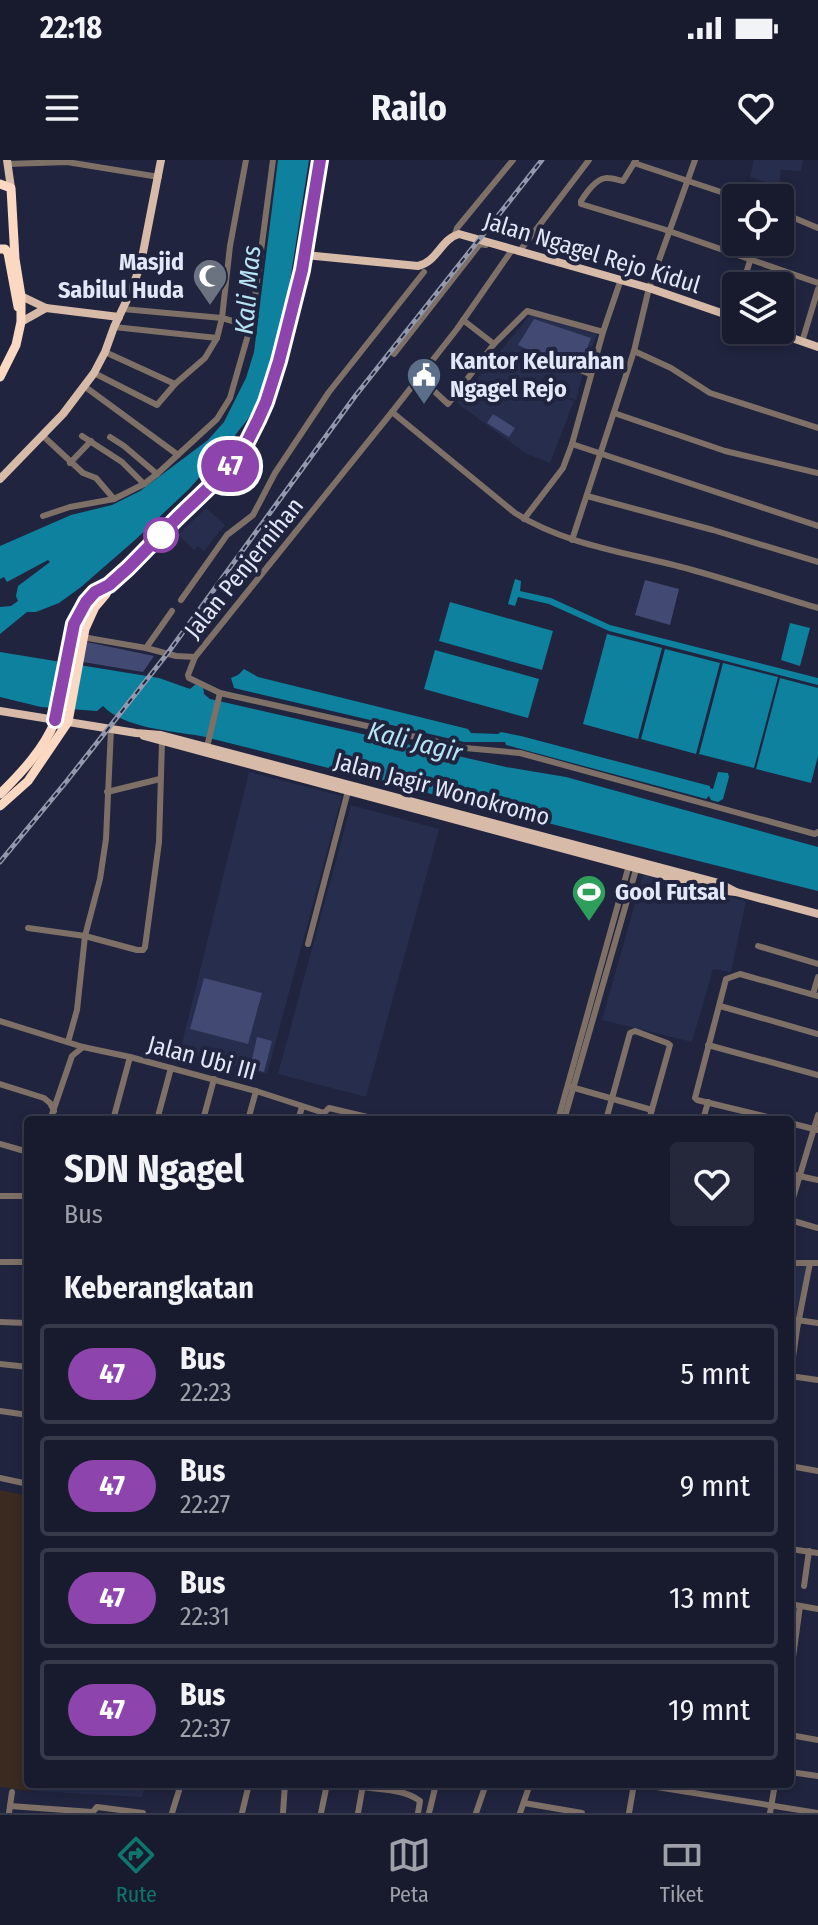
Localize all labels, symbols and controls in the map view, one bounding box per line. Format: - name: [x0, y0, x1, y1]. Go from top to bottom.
- text: 22:18: [40, 10, 102, 46]
- icon: menu: [40, 86, 84, 130]
- text: Railo: [371, 86, 447, 130]
- icon: heart: [734, 86, 778, 130]
- map controls: [722, 184, 794, 344]
- button: locate: [722, 184, 794, 256]
- street label: Jalan Ngagel Rejo Kidul: [480, 207, 704, 299]
- water label: Kali Mas: [229, 244, 267, 336]
- place label: Masjid Sabilul Huda: [58, 248, 184, 304]
- mosque icon: Masjid Sabilul Huda: [191, 257, 229, 307]
- button: layers: [722, 272, 794, 344]
- place label: Kantor Kelurahan Ngagel Rejo: [450, 347, 625, 403]
- public building icon: Kantor Kelurahan Ngagel Rejo: [405, 356, 443, 406]
- line badge: 47: [194, 440, 266, 492]
- text: 47: [217, 449, 243, 482]
- street label: Jalan Penjernihan: [179, 492, 309, 644]
- unlabelled marker: [144, 518, 178, 552]
- water label: Kali Jagir: [365, 715, 466, 769]
- street label: Jalan Jagir Wonokromo: [331, 747, 553, 831]
- sports icon: Gool Futsal: [570, 873, 608, 923]
- place label: Gool Futsal: [615, 878, 726, 906]
- street label: Jalan Ubi III: [144, 1030, 260, 1086]
- button: heart: [670, 1142, 754, 1226]
- text: SDN Ngagel: [64, 1146, 244, 1192]
- text: Bus: [64, 1199, 103, 1230]
- text: Keberangkatan: [64, 1270, 254, 1306]
- text: Bus: [180, 1341, 225, 1377]
- text: 5 mnt: [680, 1356, 750, 1392]
- text: 47: [99, 1357, 125, 1390]
- text: 22:23: [180, 1377, 232, 1408]
- text: Bus: [180, 1453, 225, 1489]
- text: 9 mnt: [680, 1468, 750, 1504]
- text: 47: [99, 1469, 125, 1502]
- text: 22:27: [180, 1489, 230, 1520]
- text: Bus: [180, 1565, 225, 1601]
- text: 13 mnt: [669, 1580, 750, 1616]
- text: 47: [99, 1581, 125, 1614]
- text: 22:31: [180, 1601, 230, 1632]
- text: Bus: [180, 1677, 225, 1713]
- text: 19 mnt: [668, 1692, 750, 1728]
- text: 47: [99, 1693, 125, 1726]
- text: 22:37: [180, 1713, 231, 1744]
- tab: Rute: [114, 1833, 158, 1908]
- tab: Peta: [387, 1833, 431, 1908]
- tab: Tiket: [660, 1833, 704, 1908]

